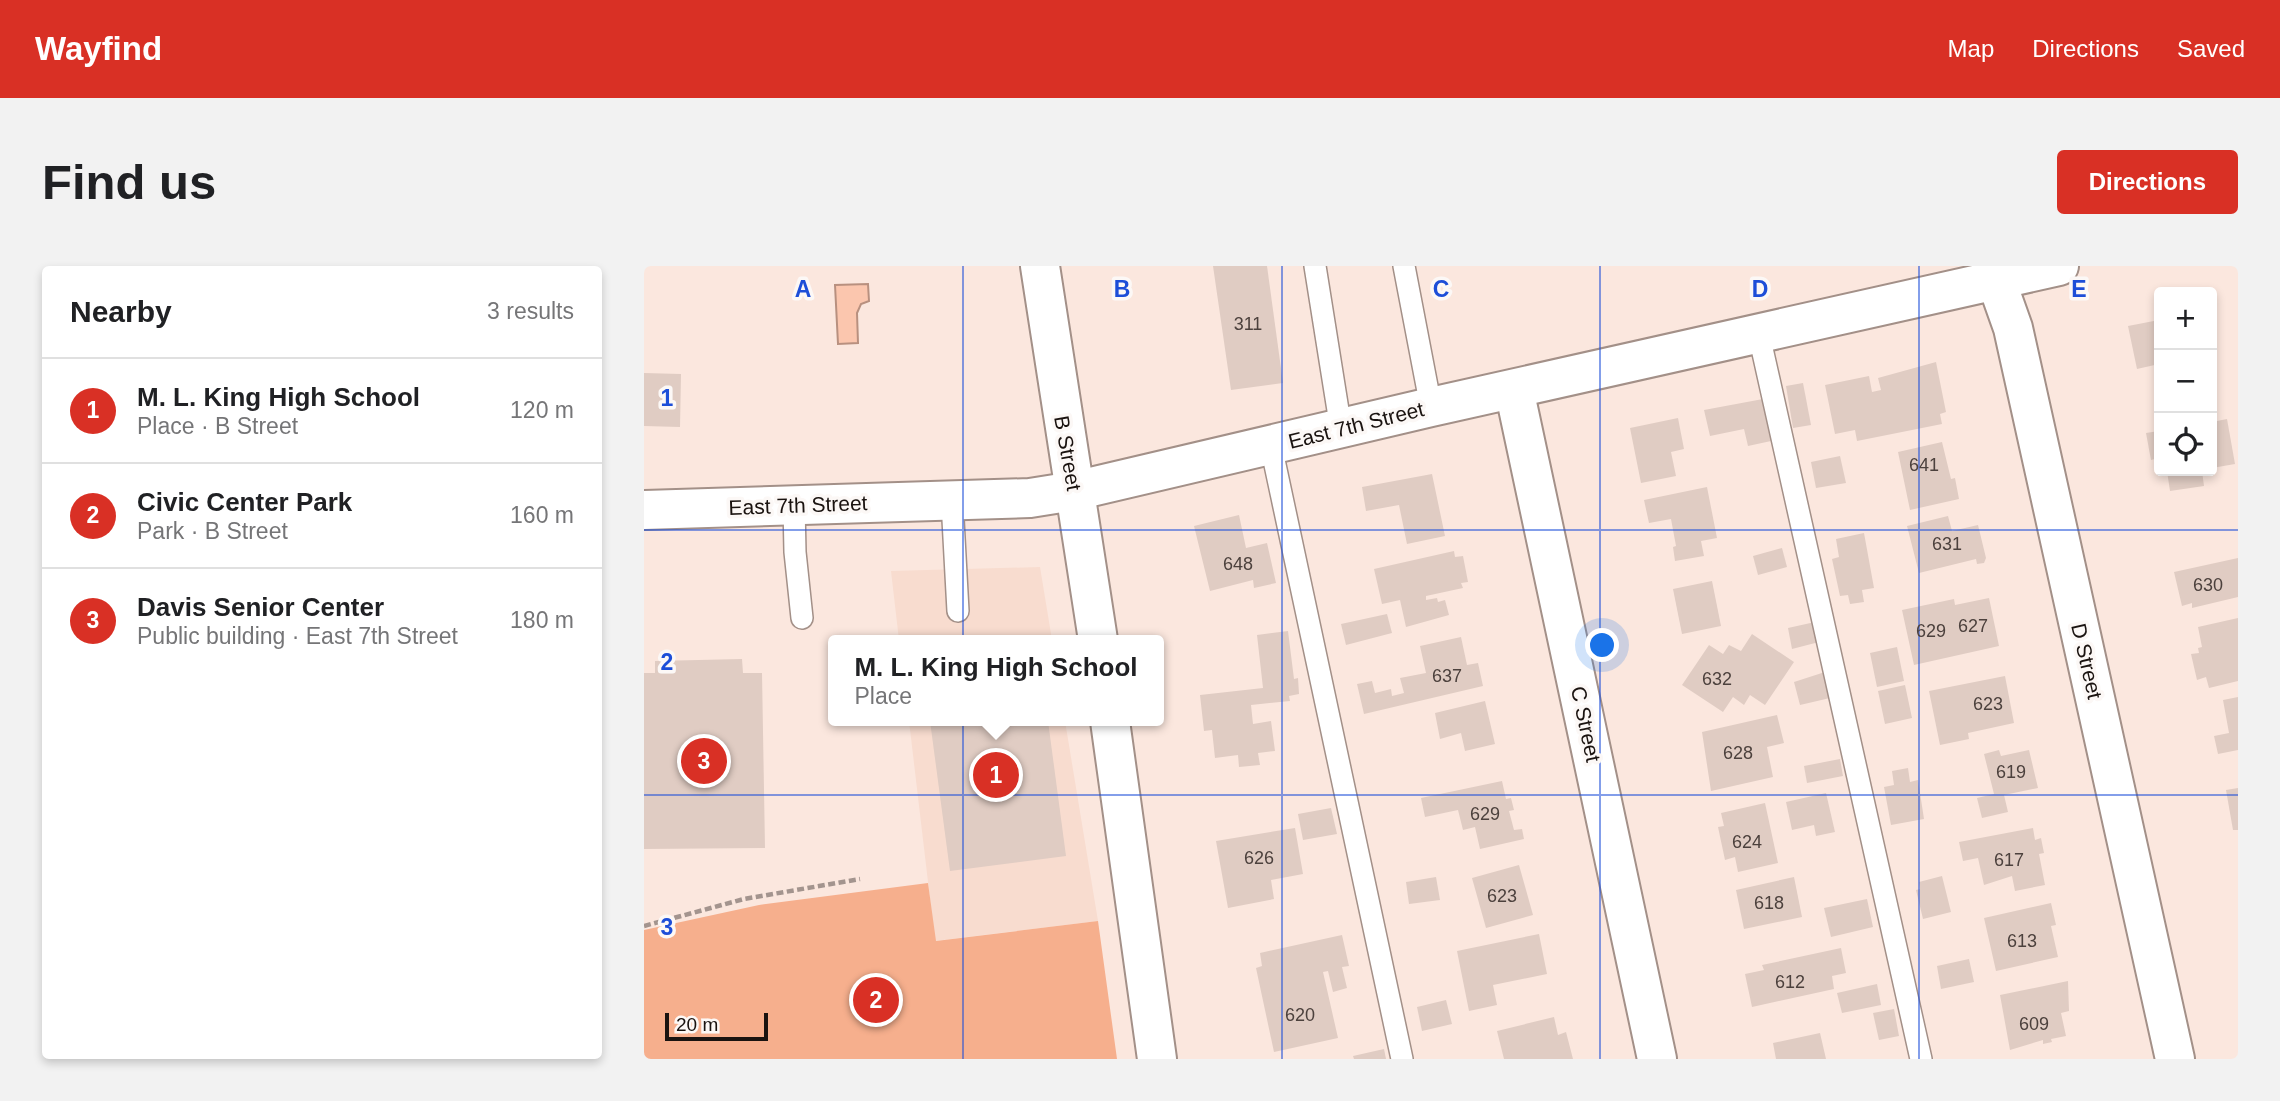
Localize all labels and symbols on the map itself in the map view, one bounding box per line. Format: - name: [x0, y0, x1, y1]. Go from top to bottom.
- text: A: [795, 276, 811, 302]
- text: B: [1114, 276, 1130, 302]
- text: C: [1433, 276, 1449, 302]
- text: D: [1752, 276, 1768, 302]
- text: E: [2071, 276, 2087, 302]
- house number: 311: [1234, 314, 1262, 334]
- text: 1: [661, 385, 674, 411]
- street label: East 7th Street: [1286, 397, 1426, 453]
- street label: B Street: [1050, 414, 1086, 493]
- house number: 641: [1909, 455, 1939, 475]
- street label: East 7th Street: [728, 491, 868, 519]
- house number: 631: [1932, 534, 1962, 554]
- house number: 648: [1223, 554, 1253, 574]
- house number: 630: [2193, 575, 2223, 595]
- house number: 627: [1958, 616, 1988, 636]
- house number: 629: [1916, 621, 1946, 641]
- street label: D Street: [2067, 621, 2107, 701]
- your location: [1585, 628, 1619, 662]
- text: 2: [661, 649, 673, 675]
- house number: 637: [1432, 666, 1462, 686]
- house number: 632: [1702, 669, 1732, 689]
- street label: C Street: [1567, 684, 1605, 764]
- house number: 623: [1973, 694, 2003, 714]
- pin: 3: [681, 735, 727, 787]
- house number: 628: [1723, 743, 1753, 763]
- pin: 1: [973, 749, 1019, 801]
- house number: 619: [1996, 762, 2026, 782]
- house number: 629: [1470, 804, 1500, 824]
- house number: 624: [1732, 832, 1762, 852]
- house number: 626: [1244, 848, 1274, 868]
- house number: 617: [1994, 850, 2024, 870]
- house number: 623: [1487, 886, 1517, 906]
- house number: 618: [1754, 893, 1784, 913]
- text: 3: [661, 914, 673, 940]
- house number: 613: [2007, 931, 2037, 951]
- house number: 612: [1775, 972, 1805, 992]
- pin: 2: [853, 974, 899, 1026]
- house number: 620: [1285, 1005, 1315, 1025]
- scale bar: [665, 1010, 768, 1042]
- house number: 609: [2019, 1014, 2049, 1034]

